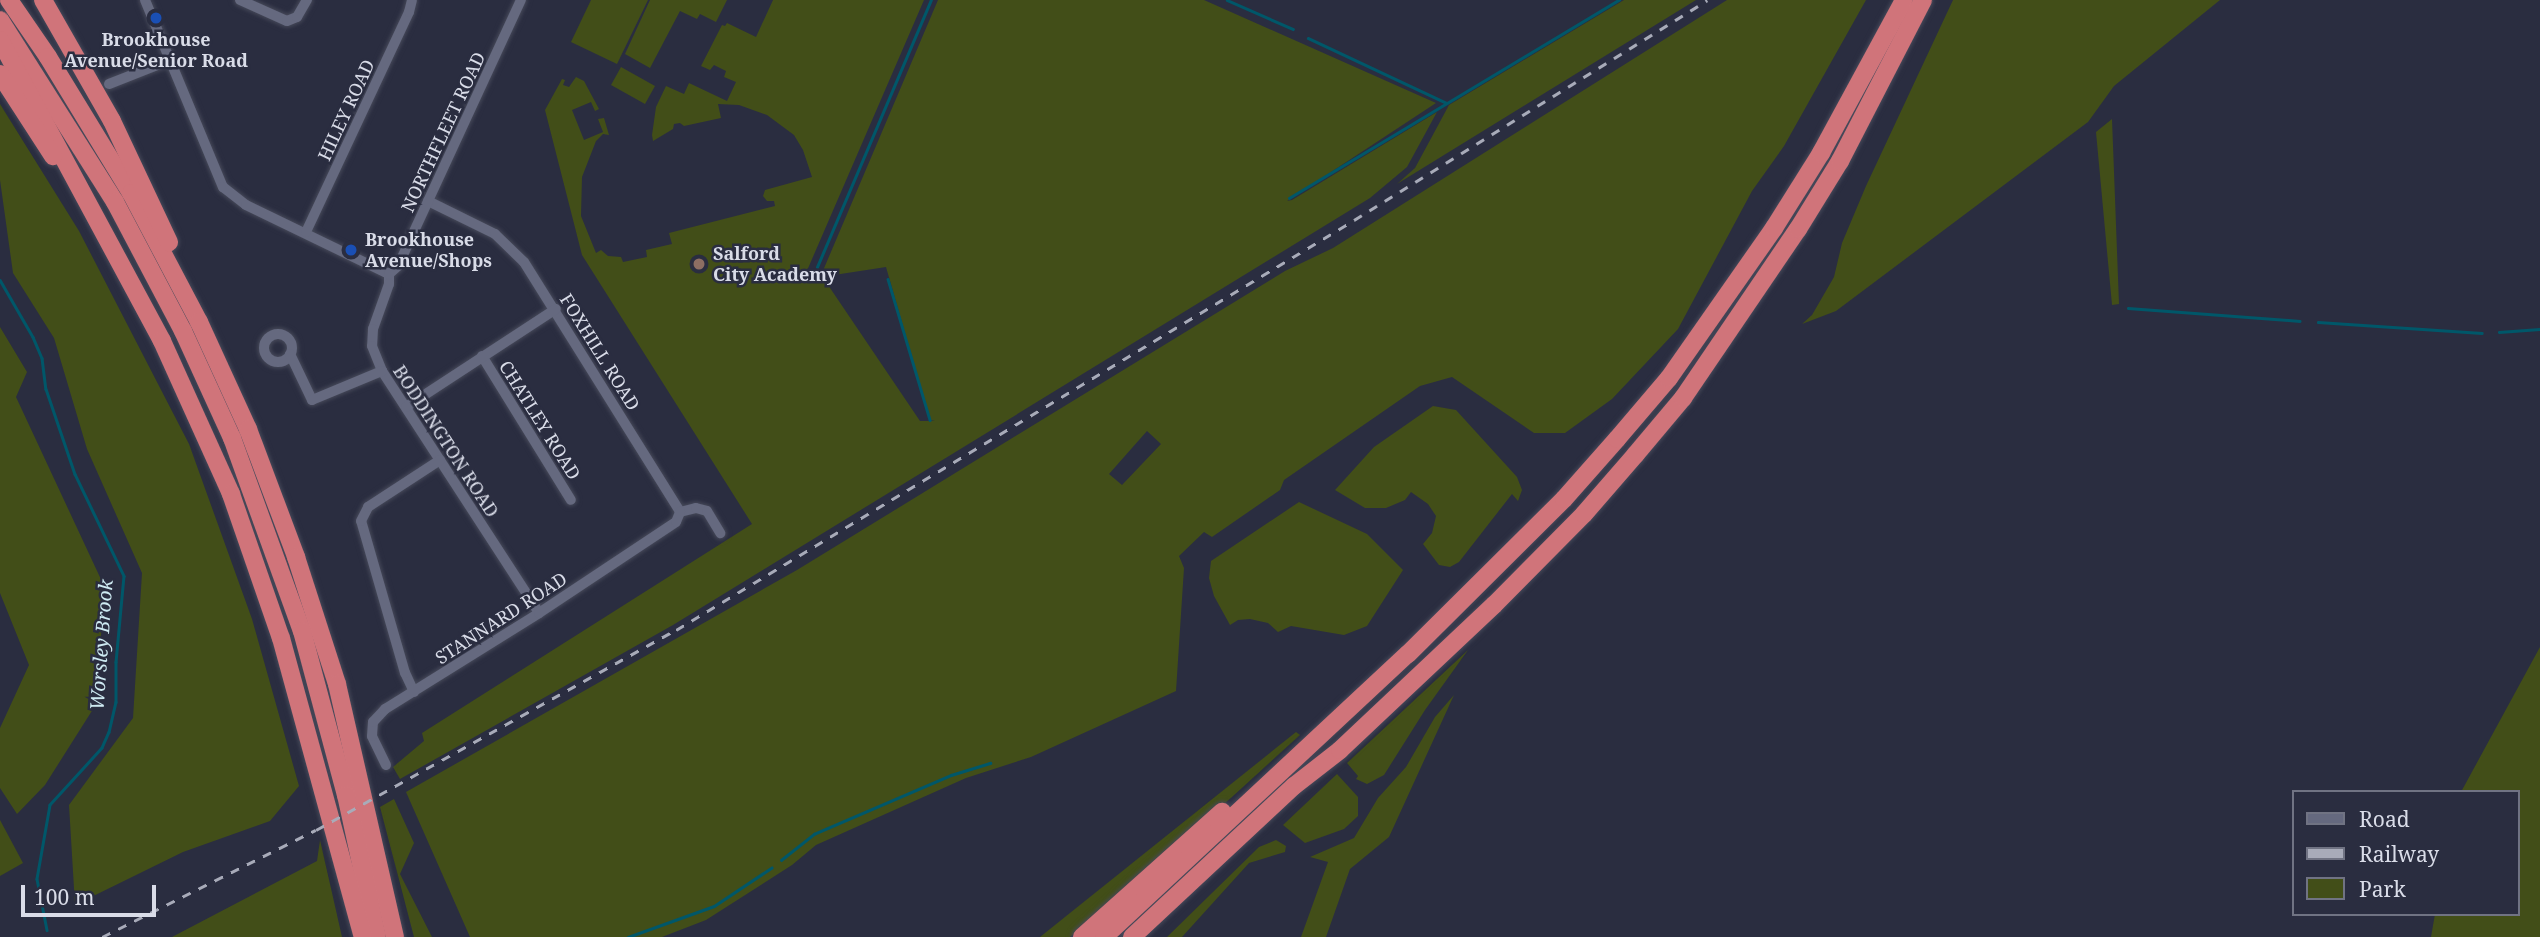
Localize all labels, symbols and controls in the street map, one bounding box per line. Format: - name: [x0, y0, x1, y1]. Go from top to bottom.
- marker: Brookhouse Avenue/Senior Road: [148, 10, 164, 26]
- place label: Brookhouse Avenue/Senior Road: [64, 29, 248, 72]
- street label: NORTHFLEET ROAD: [396, 49, 490, 215]
- street label: HILEY ROAD: [313, 56, 379, 164]
- place label: Brookhouse Avenue/Shops: [365, 229, 492, 272]
- marker: Brookhouse Avenue/Shops: [343, 242, 359, 258]
- place label: Salford City Academy: [713, 243, 837, 286]
- marker: Salford City Academy: [691, 256, 707, 272]
- street label: FOXHILL ROAD: [555, 290, 645, 414]
- street label: CHATLEY ROAD: [495, 357, 585, 483]
- street label: BODDINGTON ROAD: [389, 361, 503, 521]
- street label: STANNARD ROAD: [431, 568, 571, 668]
- water label: Worsley Brook: [86, 579, 118, 711]
- legend: [2292, 790, 2519, 916]
- text: Road: [2359, 805, 2410, 833]
- text: Railway: [2359, 840, 2439, 868]
- scale bar: [24, 870, 159, 914]
- text: Park: [2359, 875, 2406, 903]
- text: 100 m: [34, 883, 95, 911]

